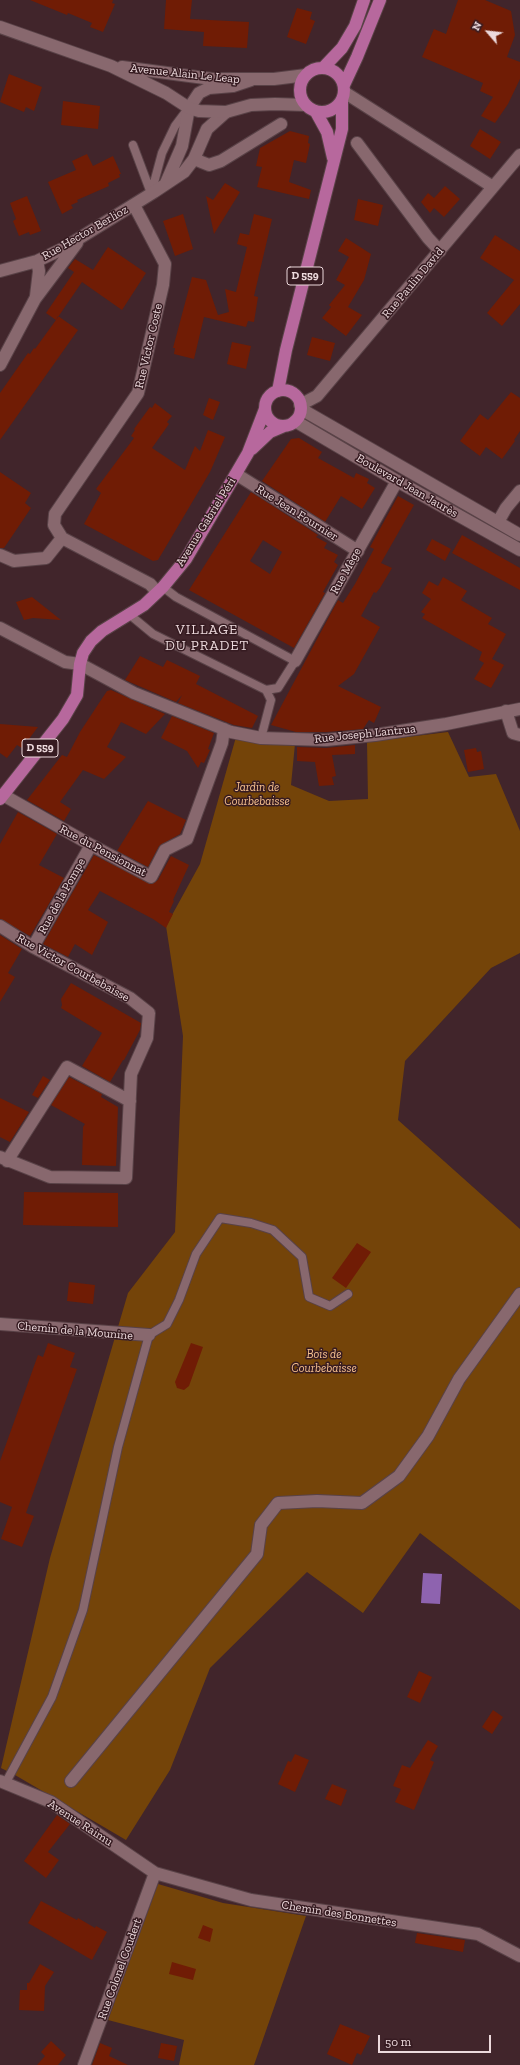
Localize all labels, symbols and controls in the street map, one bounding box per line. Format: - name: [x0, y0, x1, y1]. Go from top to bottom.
- north arrow: [468, 12, 508, 52]
- text: N: [469, 19, 485, 33]
- street label: Avenue Alain Le Leap: [130, 61, 240, 87]
- street label: Rue Hector Berlioz: [39, 203, 131, 263]
- street label: Rue Paulin David: [379, 245, 447, 321]
- road number: D 559: [287, 267, 323, 285]
- street label: Rue Victor Coste: [132, 302, 166, 390]
- street label: Boulevard Jean Jaurès: [354, 451, 460, 521]
- street label: Avenue Gabriel Péri: [173, 475, 239, 569]
- street label: Rue Jean Fournier: [253, 482, 341, 544]
- street label: Rue Mège: [327, 545, 365, 597]
- district label: VILLAGE DU PRADET: [165, 622, 249, 654]
- street label: Rue Joseph Lantrua: [314, 722, 416, 746]
- road number: D 559: [22, 739, 58, 757]
- park label: Jardin de Courbebaisse: [224, 781, 290, 809]
- street label: Rue du Pensionnat: [57, 822, 149, 880]
- street label: Rue de la Pompe: [35, 856, 89, 936]
- street label: Rue Victor Courbebaisse: [14, 931, 132, 1005]
- street label: Chemin de la Mounine: [17, 1319, 133, 1343]
- park label: Bois de Courbebaisse: [291, 1348, 357, 1376]
- street label: Avenue Raimu: [45, 1797, 115, 1849]
- street label: Chemin des Bonnettes: [280, 1898, 398, 1930]
- street label: Rue Colonel Coudert: [95, 1916, 145, 2022]
- scale bar: [380, 2027, 493, 2053]
- text: 50 m: [385, 2035, 411, 2049]

